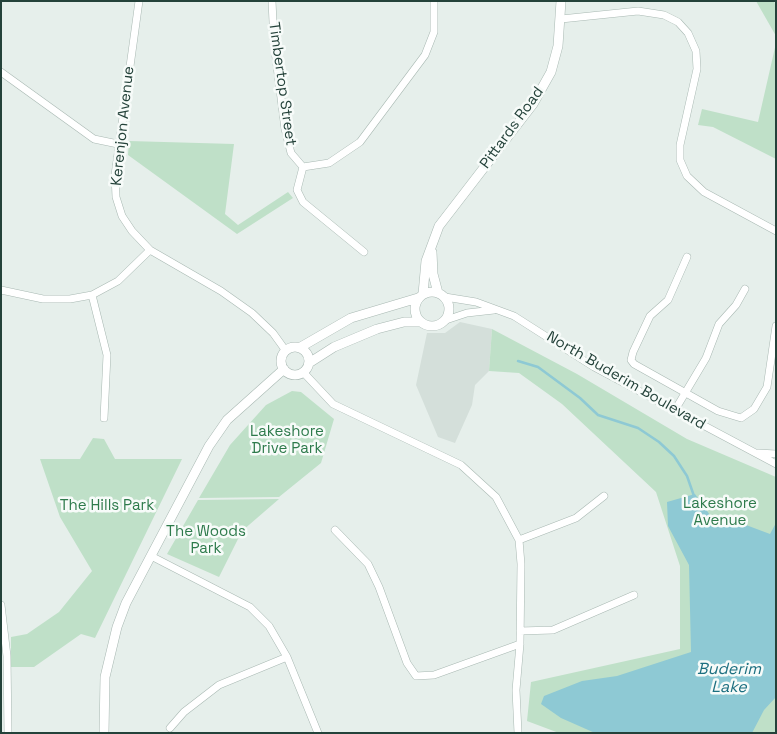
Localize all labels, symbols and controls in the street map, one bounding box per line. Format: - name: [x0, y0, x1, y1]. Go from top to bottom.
- street label: Timbertop Street: [264, 21, 300, 147]
- street label: Kerenjon Avenue: [108, 65, 138, 187]
- street label: Pittards Road: [476, 84, 548, 172]
- street label: North Buderim Boulevard: [543, 328, 709, 434]
- park label: Lakeshore Drive Park: [250, 423, 324, 458]
- park label: Lakeshore Avenue: [683, 495, 757, 530]
- park label: The Hills Park: [60, 497, 154, 515]
- park label: The Woods Park: [166, 523, 246, 558]
- water label: Buderim Lake: [697, 660, 761, 698]

